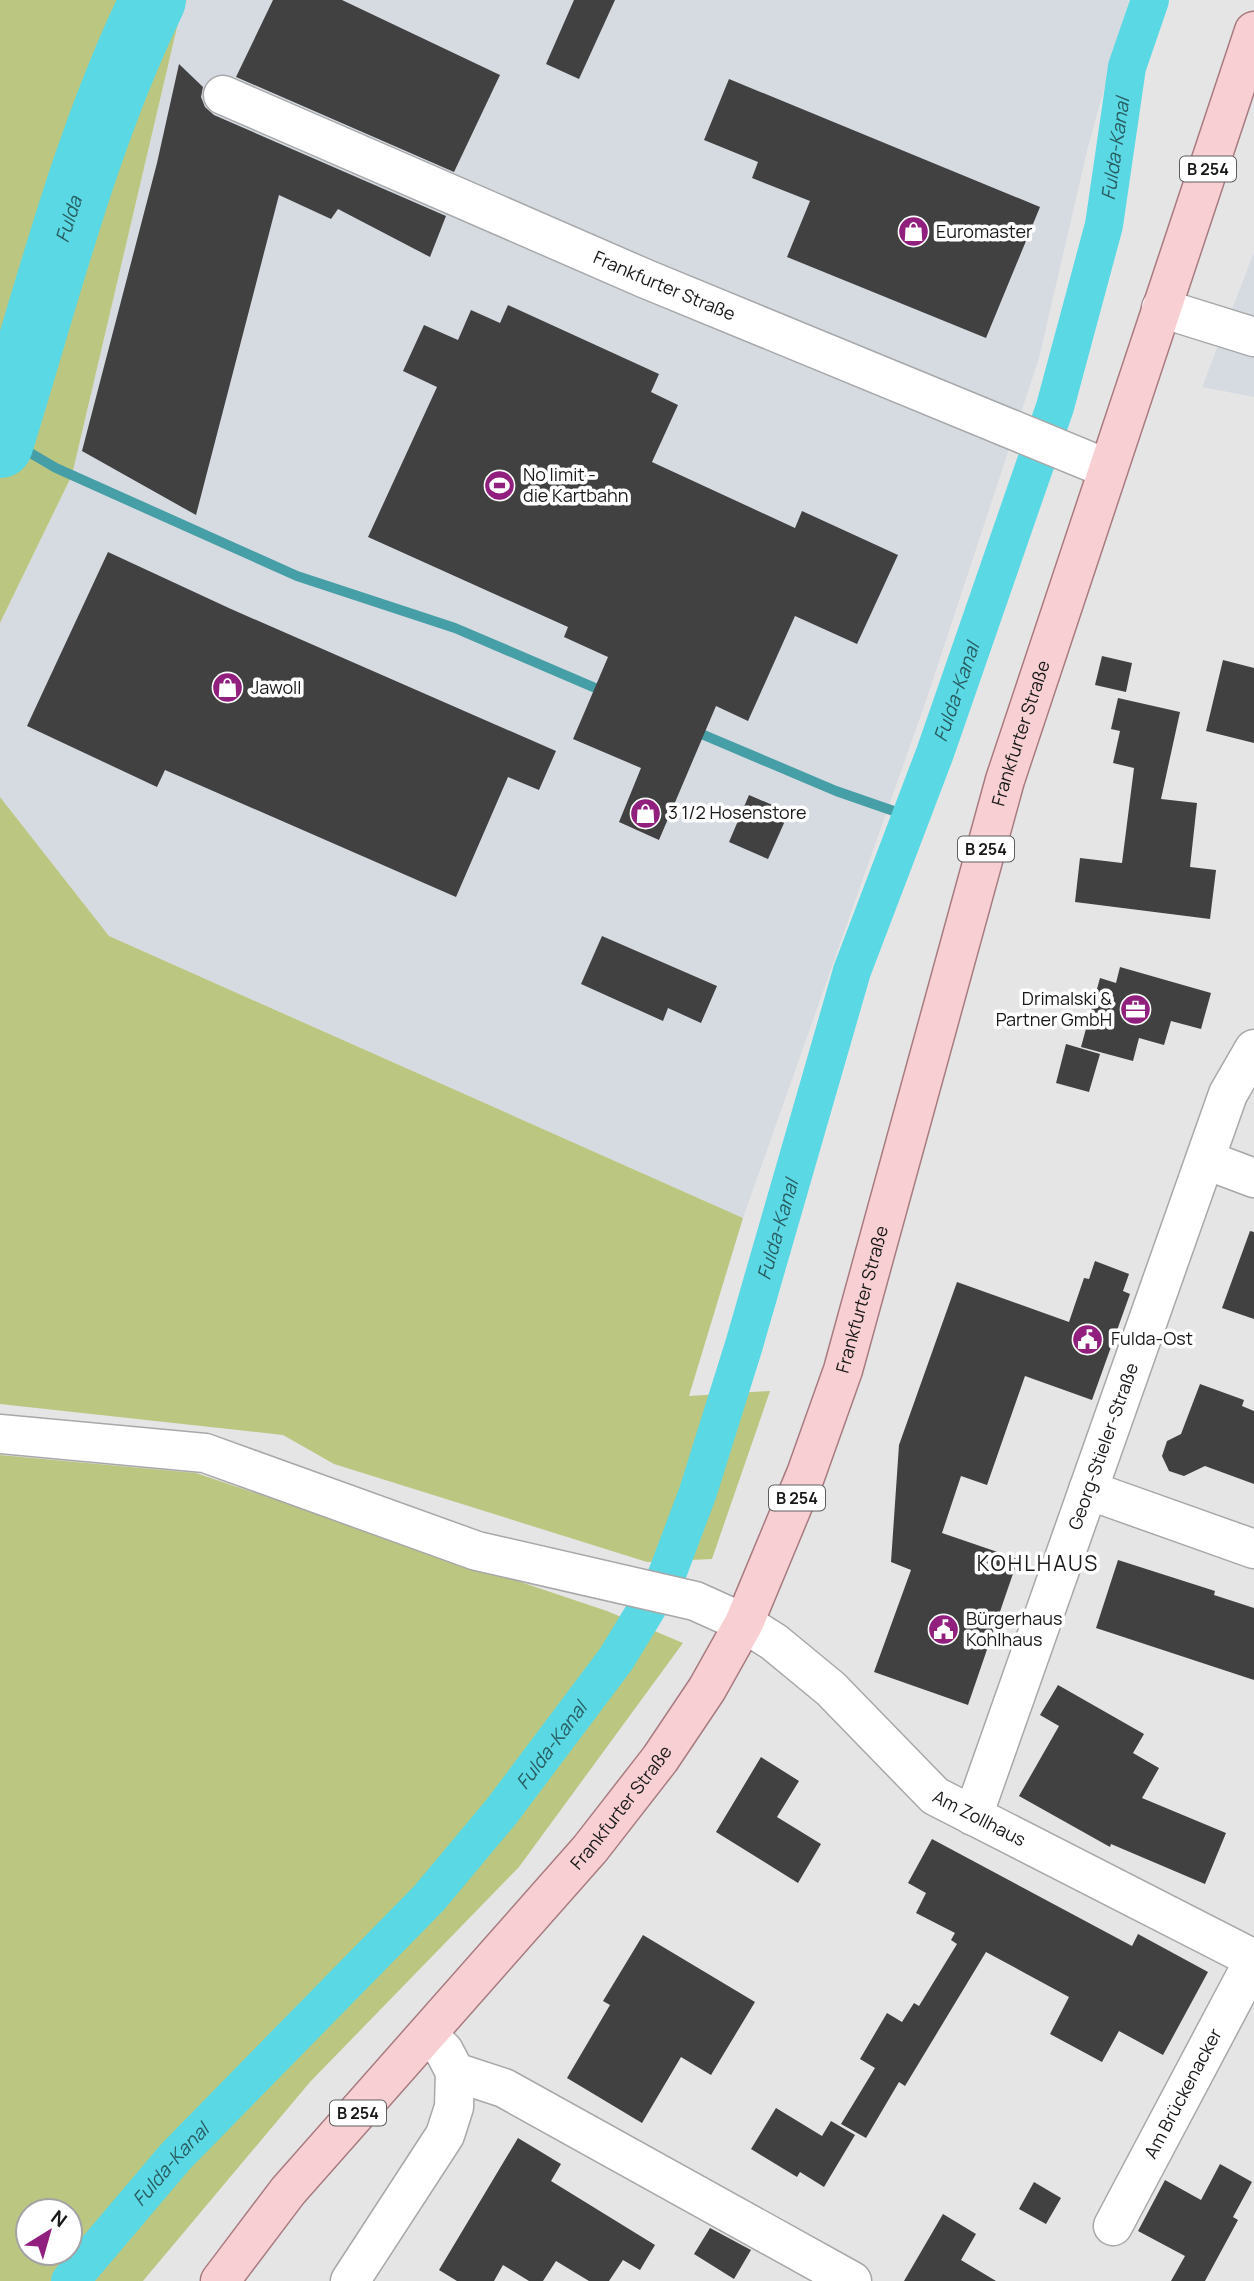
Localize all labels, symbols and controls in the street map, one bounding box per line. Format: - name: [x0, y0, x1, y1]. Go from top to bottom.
- water label: Fulda-Kanal: [1095, 93, 1136, 202]
- road number: B 254: [1180, 156, 1236, 182]
- water label: Fulda: [49, 191, 88, 245]
- shop icon: Euromaster: [896, 215, 930, 249]
- place label: Euromaster: [936, 219, 1033, 243]
- street label: Frankfurter Straße: [590, 245, 739, 326]
- place label: No limit - die Kartbahn: [523, 462, 628, 507]
- sports icon: No limit - die Kartbahn: [483, 468, 517, 502]
- water label: Fulda-Kanal: [927, 636, 986, 745]
- street label: Frankfurter Straße: [985, 657, 1055, 808]
- shop icon: Jawoll: [211, 671, 245, 705]
- place label: Jawoll: [251, 675, 302, 699]
- shop icon: 3 1/2 Hosenstore: [628, 796, 662, 830]
- place label: 3 1/2 Hosenstore: [668, 800, 806, 824]
- road number: B 254: [958, 836, 1014, 862]
- place label: Drimalski & Partner GmbH: [996, 986, 1112, 1031]
- office icon: Drimalski & Partner GmbH: [1118, 992, 1152, 1026]
- water label: Fulda-Kanal: [751, 1174, 805, 1283]
- street label: Frankfurter Straße: [830, 1223, 893, 1376]
- public building icon: Fulda-Ost: [1071, 1322, 1105, 1356]
- place label: Fulda-Ost: [1111, 1326, 1193, 1350]
- street label: Georg-Stieler-Straße: [1062, 1359, 1143, 1533]
- road number: B 254: [769, 1486, 825, 1510]
- district label: KOHLHAUS: [977, 1549, 1099, 1577]
- place label: Bürgerhaus Kohlhaus: [966, 1606, 1062, 1651]
- public building icon: Bürgerhaus Kohlhaus: [926, 1612, 960, 1646]
- water label: Fulda-Kanal: [510, 1694, 594, 1794]
- street label: Frankfurter Straße: [564, 1740, 677, 1874]
- street label: Am Zollhaus: [929, 1784, 1030, 1851]
- street label: Am Brückenacker: [1138, 2023, 1227, 2162]
- road number: B 254: [330, 2100, 386, 2126]
- water label: Fulda-Kanal: [126, 2115, 216, 2211]
- north arrow: [14, 2197, 84, 2267]
- text: N: [46, 2204, 73, 2233]

